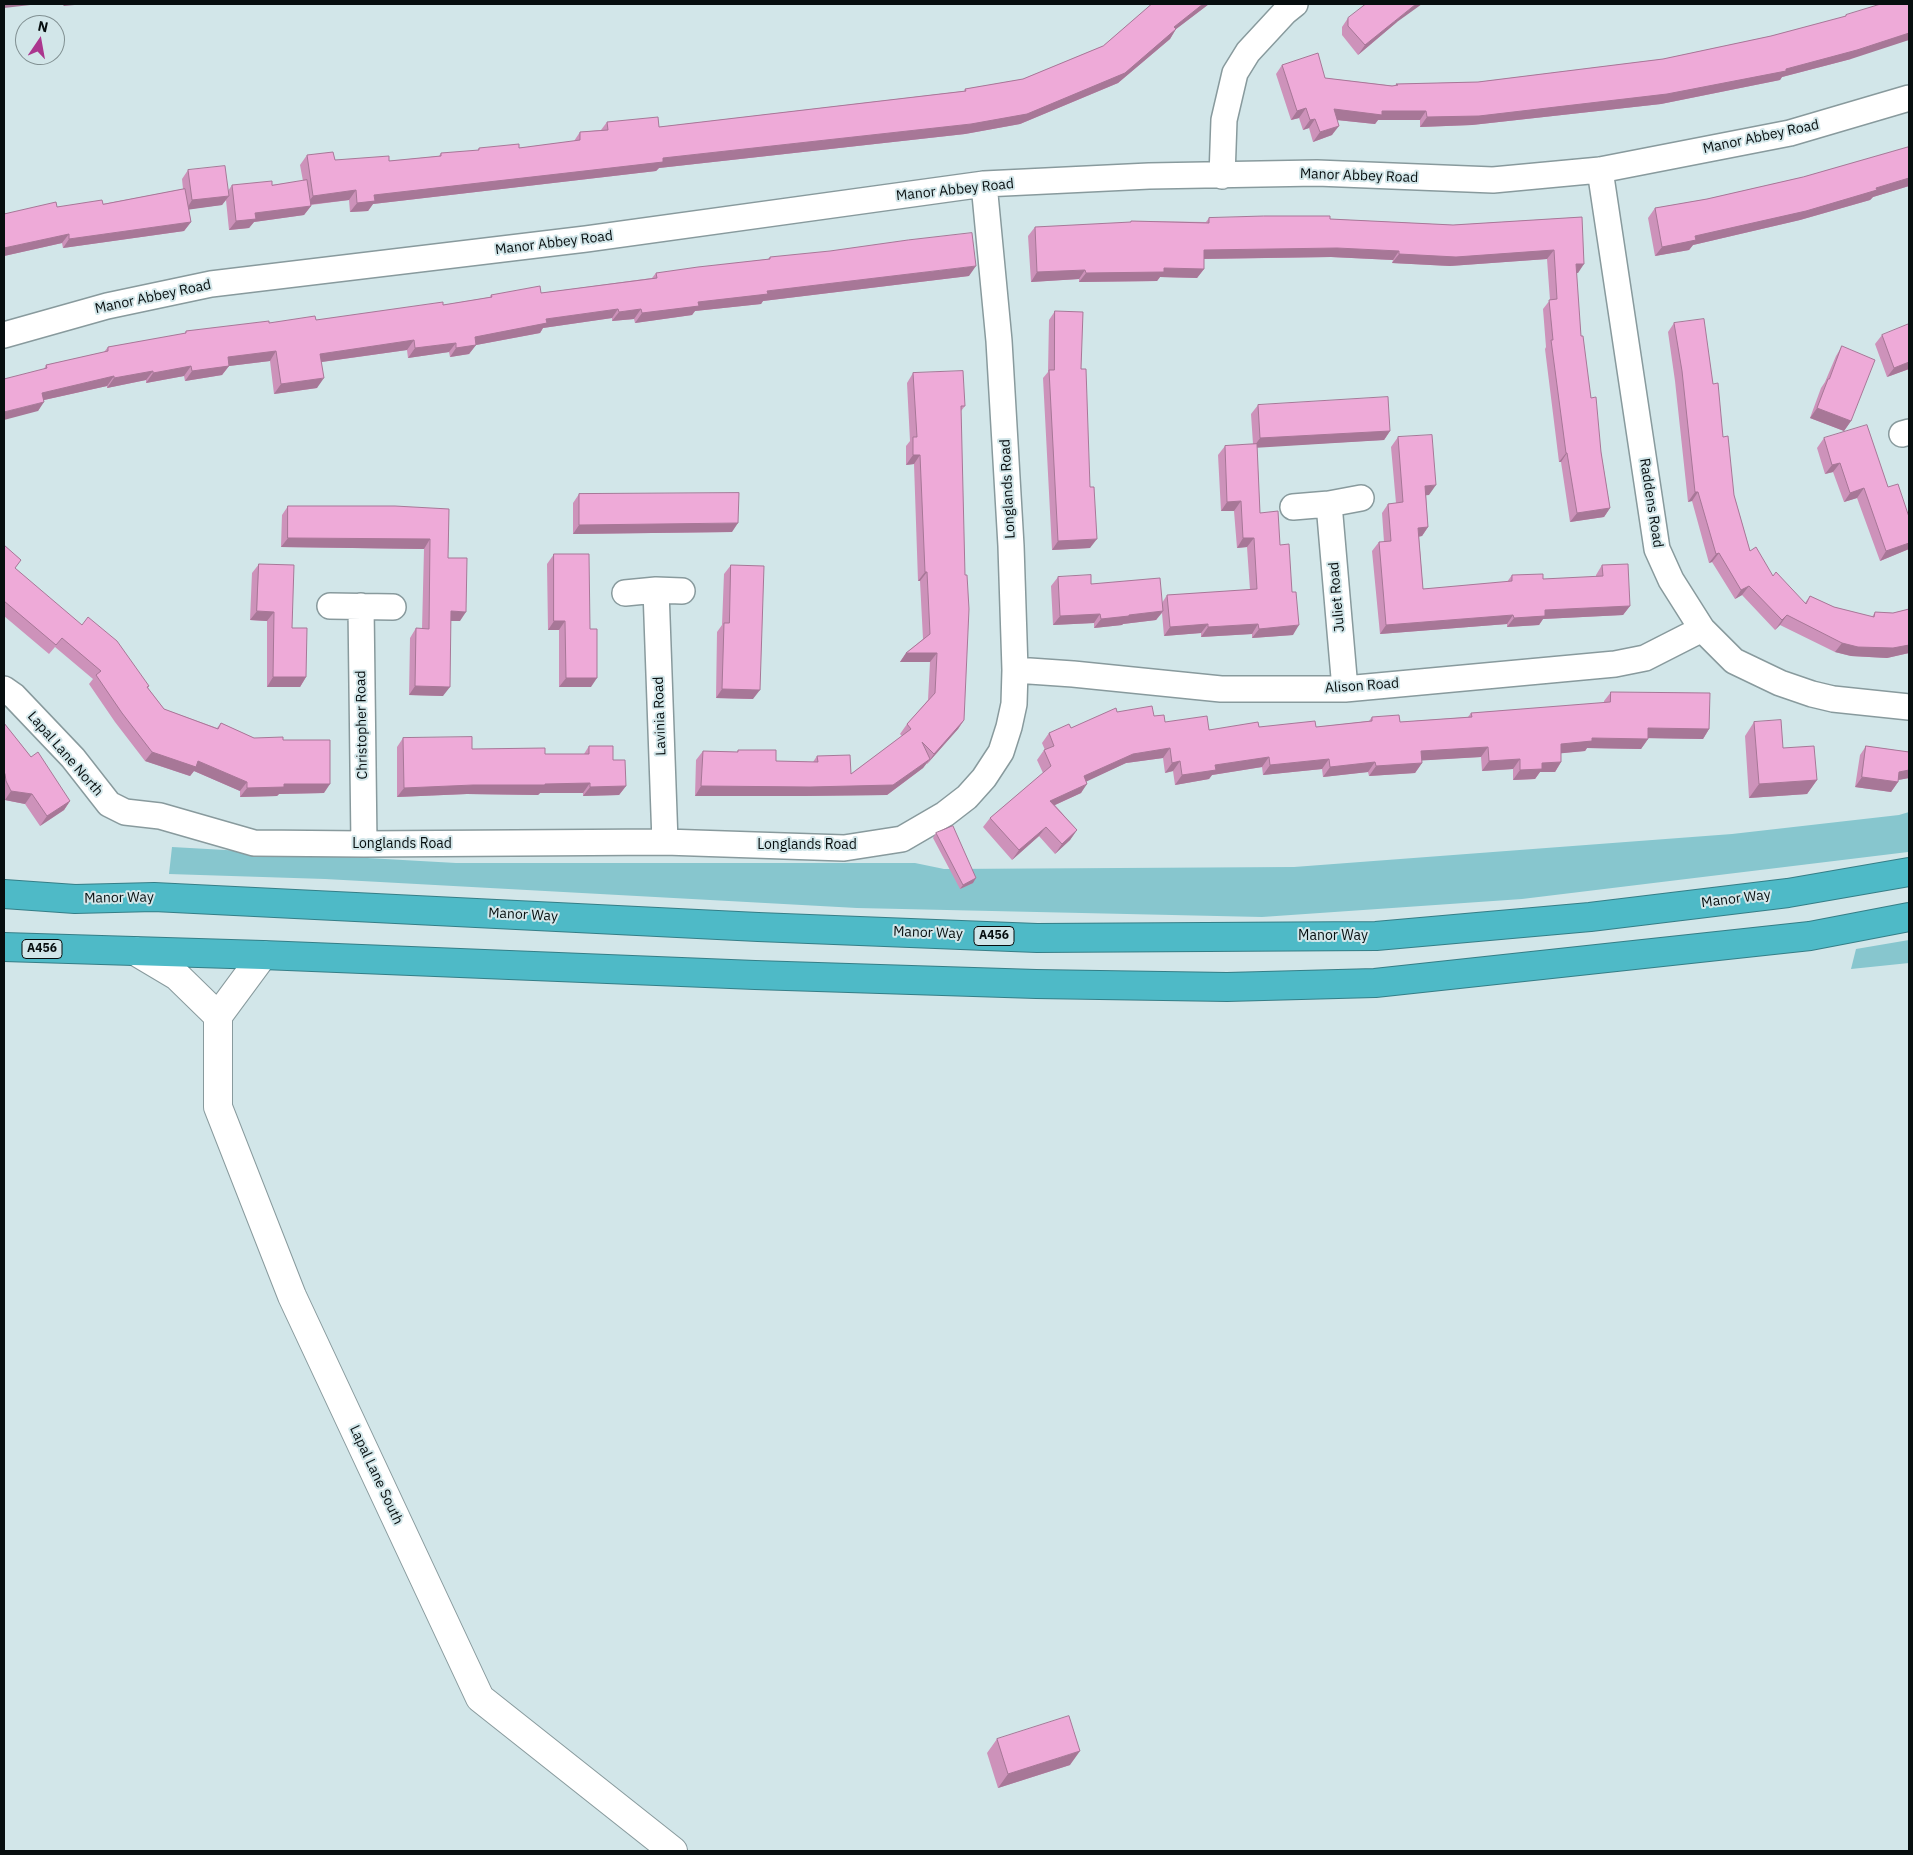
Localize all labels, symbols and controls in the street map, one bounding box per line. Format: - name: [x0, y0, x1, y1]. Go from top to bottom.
- north arrow: [15, 15, 65, 65]
- text: N: [36, 16, 50, 36]
- street label: Manor Abbey Road: [1701, 116, 1821, 158]
- street label: Manor Abbey Road: [1300, 166, 1418, 186]
- street label: Manor Abbey Road: [895, 175, 1015, 205]
- street label: Manor Abbey Road: [494, 227, 614, 259]
- street label: Manor Abbey Road: [93, 276, 213, 318]
- street label: Longlands Road: [997, 439, 1019, 539]
- street label: Raddens Road: [1636, 457, 1666, 549]
- street label: Juliet Road: [1326, 561, 1348, 633]
- street label: Christopher Road: [353, 670, 371, 780]
- street label: Alison Road: [1324, 675, 1400, 697]
- street label: Lavinia Road: [650, 676, 670, 756]
- street label: Lapal Lane North: [24, 708, 106, 800]
- street label: Longlands Road: [352, 836, 452, 852]
- street label: Longlands Road: [757, 837, 857, 853]
- street label: Manor Way: [1700, 886, 1772, 912]
- street label: Manor Way: [84, 889, 154, 907]
- street label: Manor Way: [488, 905, 558, 925]
- street label: Manor Way: [893, 923, 963, 943]
- road number: A456: [974, 926, 1014, 946]
- street label: Manor Way: [1298, 928, 1368, 944]
- road number: A456: [22, 940, 62, 959]
- street label: Lapal Lane South: [346, 1423, 406, 1527]

